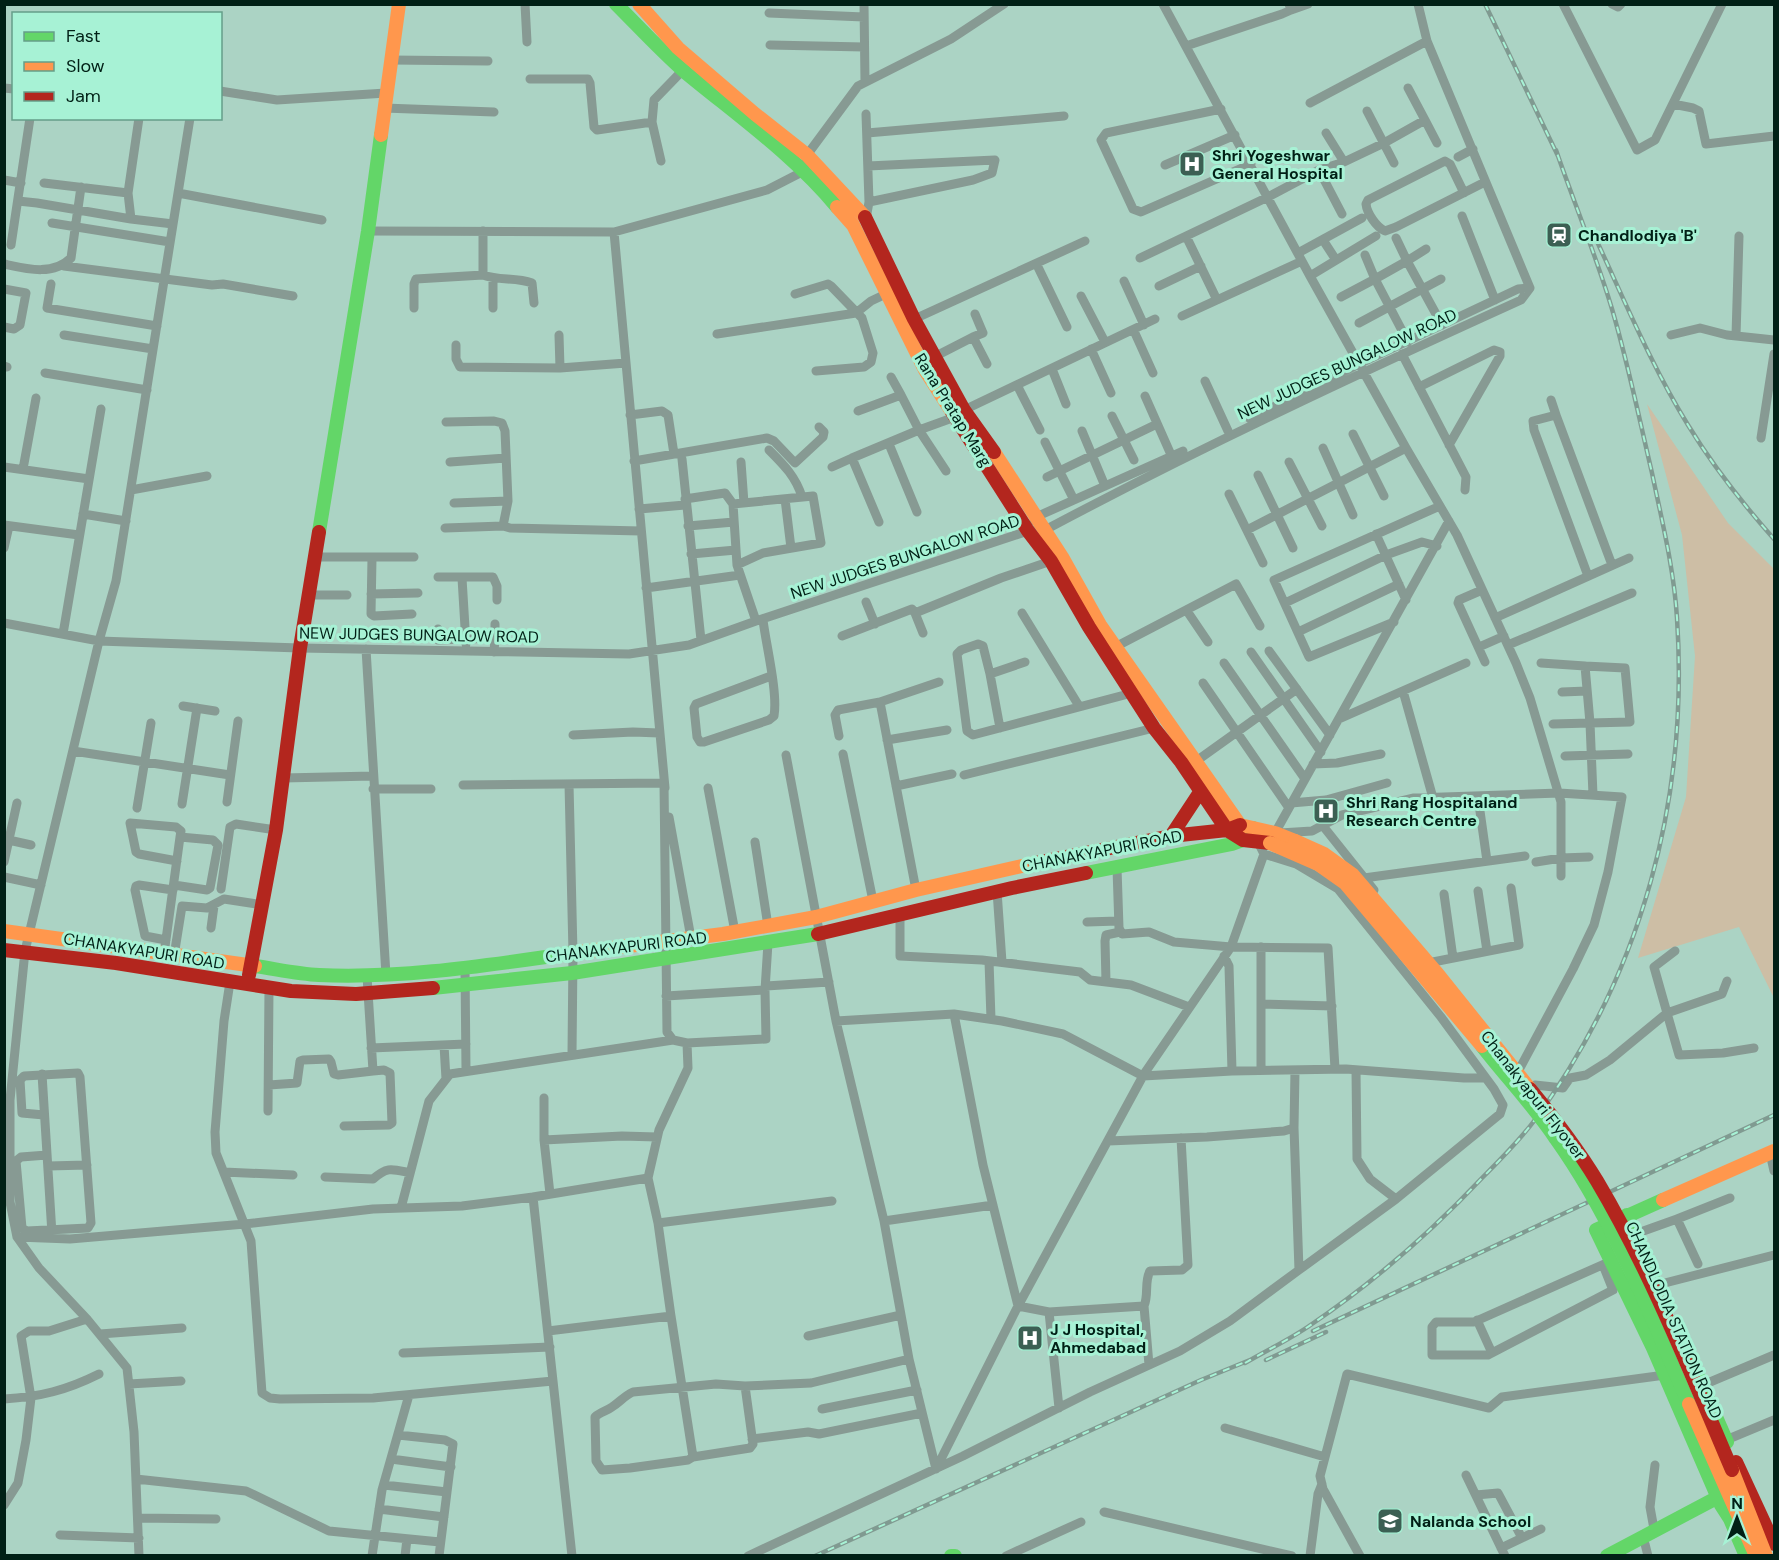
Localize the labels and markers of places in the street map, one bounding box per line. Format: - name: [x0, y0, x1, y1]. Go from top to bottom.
- place label: Shri Yogeshwar General Hospital: [1212, 145, 1343, 184]
- hospital icon: Shri Yogeshwar General Hospital: [1177, 149, 1207, 179]
- station icon: Chandlodiya 'B': [1544, 220, 1574, 250]
- place label: Chandlodiya 'B': [1578, 225, 1697, 246]
- place label: Shri Rang Hospitaland Research Centre: [1346, 792, 1517, 831]
- hospital icon: Shri Rang Hospitaland Research Centre: [1311, 796, 1341, 826]
- place label: J J Hospital, Ahmedabad: [1050, 1319, 1146, 1358]
- hospital icon: J J Hospital, Ahmedabad: [1015, 1323, 1045, 1353]
- school or university icon: Nalanda School: [1375, 1506, 1405, 1536]
- place label: Nalanda School: [1410, 1511, 1531, 1532]

